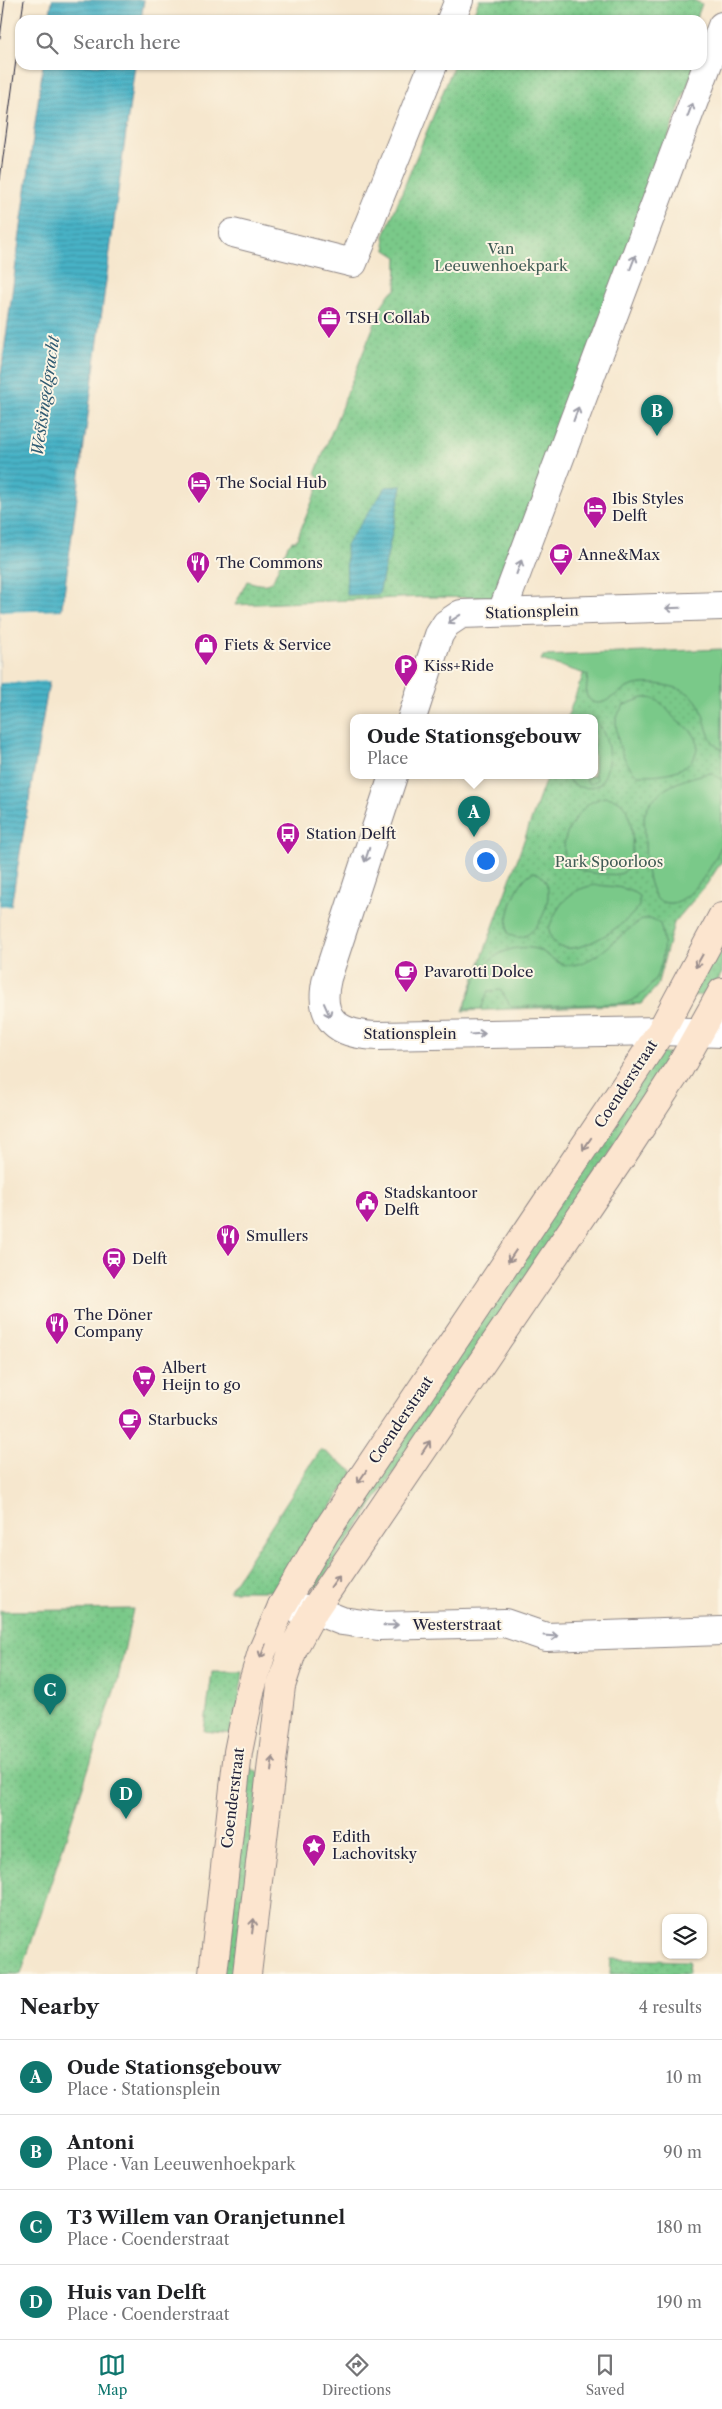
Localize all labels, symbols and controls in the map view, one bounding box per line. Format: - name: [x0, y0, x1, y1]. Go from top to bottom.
- search box: [15, 15, 707, 70]
- icon: search: [33, 29, 61, 57]
- text: Search here: [73, 31, 181, 54]
- one-way arrow: [686, 103, 695, 118]
- park label: Van Leeuwenhoekpark: [434, 239, 569, 275]
- one-way arrow: [628, 255, 638, 270]
- office icon: TSH Collab: [316, 305, 342, 339]
- place label: TSH Collab: [346, 308, 430, 327]
- water label: Westsingelgracht: [27, 333, 64, 457]
- pin: B: [641, 395, 673, 436]
- one-way arrow: [571, 407, 581, 422]
- hotel icon: The Social Hub: [186, 470, 212, 504]
- place label: The Social Hub: [216, 473, 327, 492]
- place label: Ibis Styles Delft: [612, 489, 684, 525]
- hotel icon: Ibis Styles Delft: [582, 495, 608, 529]
- cafe icon: Anne&Max: [548, 542, 574, 576]
- place label: Anne&Max: [577, 545, 660, 564]
- restaurant icon: The Commons: [185, 550, 211, 584]
- place label: The Commons: [216, 553, 323, 572]
- one-way arrow: [515, 559, 524, 575]
- street label: Stationsplein: [485, 600, 580, 623]
- one-way arrow: [666, 603, 682, 612]
- one-way arrow: [448, 614, 462, 624]
- shop icon: Fiets & Service: [193, 632, 219, 666]
- place label: Fiets & Service: [224, 635, 331, 654]
- parking icon: Kiss+Ride: [393, 653, 419, 687]
- place label: Kiss+Ride: [424, 656, 494, 675]
- popup: [350, 714, 598, 779]
- text: Oude Stationsgebouw: [367, 725, 581, 748]
- text: Place: [367, 748, 408, 768]
- pin: A: [458, 796, 490, 837]
- bus stop icon: Station Delft: [275, 821, 301, 855]
- place label: Station Delft: [306, 824, 397, 843]
- one-way arrow: [362, 847, 371, 863]
- your location: [473, 848, 499, 874]
- park label: Park Spoorloos: [555, 852, 663, 871]
- one-way arrow: [694, 953, 704, 967]
- cafe icon: Pavarotti Dolce: [393, 959, 419, 993]
- place label: Pavarotti Dolce: [424, 962, 533, 981]
- one-way arrow: [322, 1002, 332, 1017]
- street label: Stationsplein: [363, 1024, 457, 1043]
- one-way arrow: [470, 1029, 486, 1038]
- street label: Coenderstraat: [590, 1035, 662, 1131]
- one-way arrow: [582, 1137, 593, 1151]
- place label: Stadskantoor Delft: [384, 1183, 478, 1219]
- public building icon: Stadskantoor Delft: [354, 1189, 380, 1223]
- restaurant icon: Smullers: [215, 1223, 241, 1257]
- place label: Smullers: [246, 1226, 308, 1245]
- station icon: Delft: [101, 1246, 127, 1280]
- one-way arrow: [507, 1248, 517, 1262]
- place label: Delft: [132, 1249, 168, 1268]
- place label: The Döner Company: [74, 1305, 153, 1341]
- restaurant icon: The Döner Company: [44, 1311, 70, 1345]
- place label: Albert Heijn to go: [161, 1358, 241, 1394]
- supermarket icon: Albert Heijn to go: [131, 1364, 157, 1398]
- street label: Coenderstraat: [364, 1372, 437, 1467]
- cafe icon: Starbucks: [117, 1407, 143, 1441]
- place label: Starbucks: [148, 1410, 218, 1429]
- one-way arrow: [421, 1440, 431, 1454]
- one-way arrow: [357, 1470, 367, 1484]
- one-way arrow: [329, 1575, 340, 1588]
- street label: Westerstraat: [411, 1615, 502, 1634]
- one-way arrow: [382, 1621, 398, 1630]
- one-way arrow: [542, 1632, 558, 1641]
- one-way arrow: [257, 1643, 267, 1658]
- pin: C: [34, 1674, 66, 1715]
- street label: Coenderstraat: [217, 1746, 248, 1849]
- one-way arrow: [267, 1757, 277, 1773]
- pin: D: [110, 1778, 142, 1819]
- place label: Edith Lachovitsky: [332, 1827, 418, 1863]
- place icon: Edith Lachovitsky: [301, 1833, 327, 1867]
- map controls: [662, 1914, 707, 1959]
- button: layers: [662, 1914, 707, 1959]
- one-way arrow: [248, 1918, 258, 1934]
- text: Nearby: [20, 1994, 99, 2019]
- text: 4 results: [639, 1997, 702, 2017]
- text: Oude Stationsgebouw: [67, 2056, 281, 2079]
- text: A: [30, 2067, 42, 2087]
- text: 10 m: [666, 2067, 702, 2087]
- text: Place · Stationsplein: [67, 2079, 221, 2099]
- text: Antoni: [67, 2131, 134, 2154]
- text: B: [30, 2142, 42, 2162]
- text: 90 m: [663, 2142, 702, 2162]
- text: Place · Van Leeuwenhoekpark: [67, 2154, 296, 2174]
- text: T3 Willem van Oranjetunnel: [67, 2206, 345, 2229]
- text: C: [30, 2217, 42, 2237]
- text: 180 m: [656, 2217, 702, 2237]
- text: Place · Coenderstraat: [67, 2229, 229, 2249]
- text: Huis van Delft: [67, 2281, 206, 2304]
- text: D: [29, 2292, 43, 2312]
- text: 190 m: [657, 2292, 702, 2312]
- text: Place · Coenderstraat: [67, 2304, 229, 2324]
- tab: Map: [97, 2351, 127, 2399]
- tab: Directions: [322, 2351, 391, 2399]
- tab: Saved: [586, 2351, 625, 2399]

